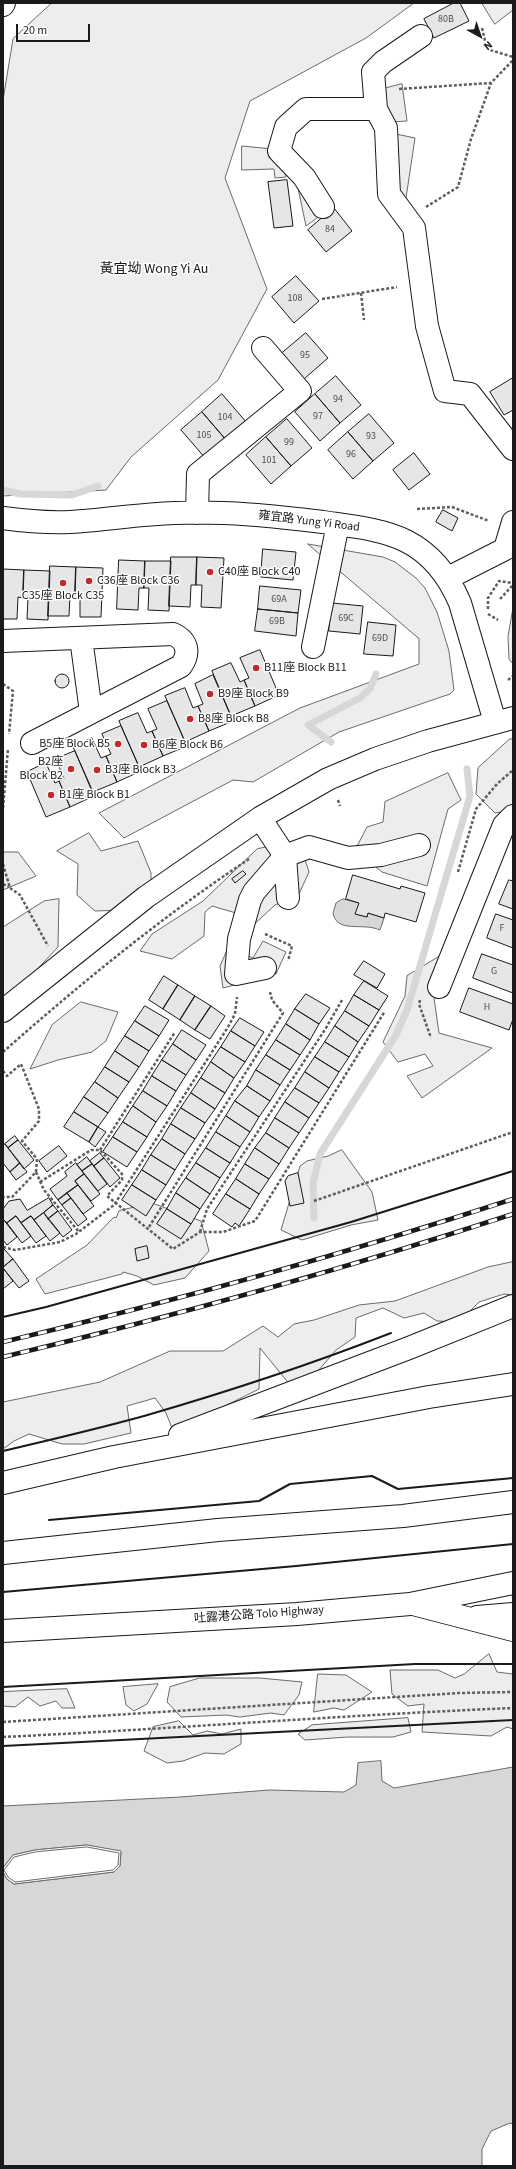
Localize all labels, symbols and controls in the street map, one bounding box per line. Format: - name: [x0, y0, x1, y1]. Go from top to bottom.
- house number: 80B: [438, 14, 454, 26]
- scale bar: [18, 16, 92, 42]
- north arrow: [460, 16, 500, 56]
- text: 20 m: [23, 22, 47, 39]
- text: N: [480, 37, 496, 54]
- house number: 84: [325, 224, 335, 236]
- district label: 黃宜坳 Wong Yi Au: [100, 262, 208, 278]
- house number: 108: [288, 293, 302, 305]
- house number: 95: [300, 350, 310, 362]
- house number: 94: [333, 394, 343, 406]
- house number: 97: [313, 411, 323, 423]
- house number: 104: [218, 412, 232, 424]
- house number: 105: [197, 430, 211, 442]
- house number: 93: [366, 431, 376, 443]
- house number: 99: [284, 437, 294, 449]
- house number: 96: [346, 449, 356, 461]
- house number: 101: [262, 455, 276, 467]
- street label: 雍宜路 Yung Yi Road: [257, 509, 361, 535]
- place label: C40座 Block C40: [218, 565, 300, 579]
- marker: C40座 Block C40: [205, 567, 215, 577]
- place label: C36座 Block C36: [97, 574, 179, 588]
- marker: C36座 Block C36: [84, 576, 94, 586]
- marker: C35座 Block C35: [58, 578, 68, 588]
- place label: C35座 Block C35: [22, 589, 104, 603]
- house number: 69A: [271, 594, 287, 606]
- house number: 69C: [338, 613, 354, 625]
- house number: 69B: [269, 616, 285, 628]
- house number: 69D: [372, 633, 388, 645]
- place label: B11座 Block B11: [264, 661, 347, 675]
- marker: B11座 Block B11: [251, 663, 261, 673]
- place label: B9座 Block B9: [218, 687, 289, 701]
- marker: B9座 Block B9: [205, 689, 215, 699]
- place label: B8座 Block B8: [198, 712, 269, 726]
- marker: B8座 Block B8: [185, 714, 195, 724]
- place label: B5座 Block B5: [39, 737, 110, 751]
- place label: B6座 Block B6: [152, 738, 223, 752]
- marker: B5座 Block B5: [113, 739, 123, 749]
- marker: B6座 Block B6: [139, 740, 149, 750]
- place label: B2座 Block B2: [20, 755, 63, 783]
- place label: B3座 Block B3: [105, 763, 176, 777]
- marker: B2座 Block B2: [66, 764, 76, 774]
- marker: B3座 Block B3: [92, 765, 102, 775]
- place label: B1座 Block B1: [59, 788, 130, 802]
- marker: B1座 Block B1: [46, 790, 56, 800]
- house number: F: [500, 923, 504, 935]
- house number: G: [491, 966, 497, 978]
- house number: H: [484, 1002, 490, 1014]
- street label: 吐露港公路 Tolo Highway: [194, 1603, 324, 1627]

